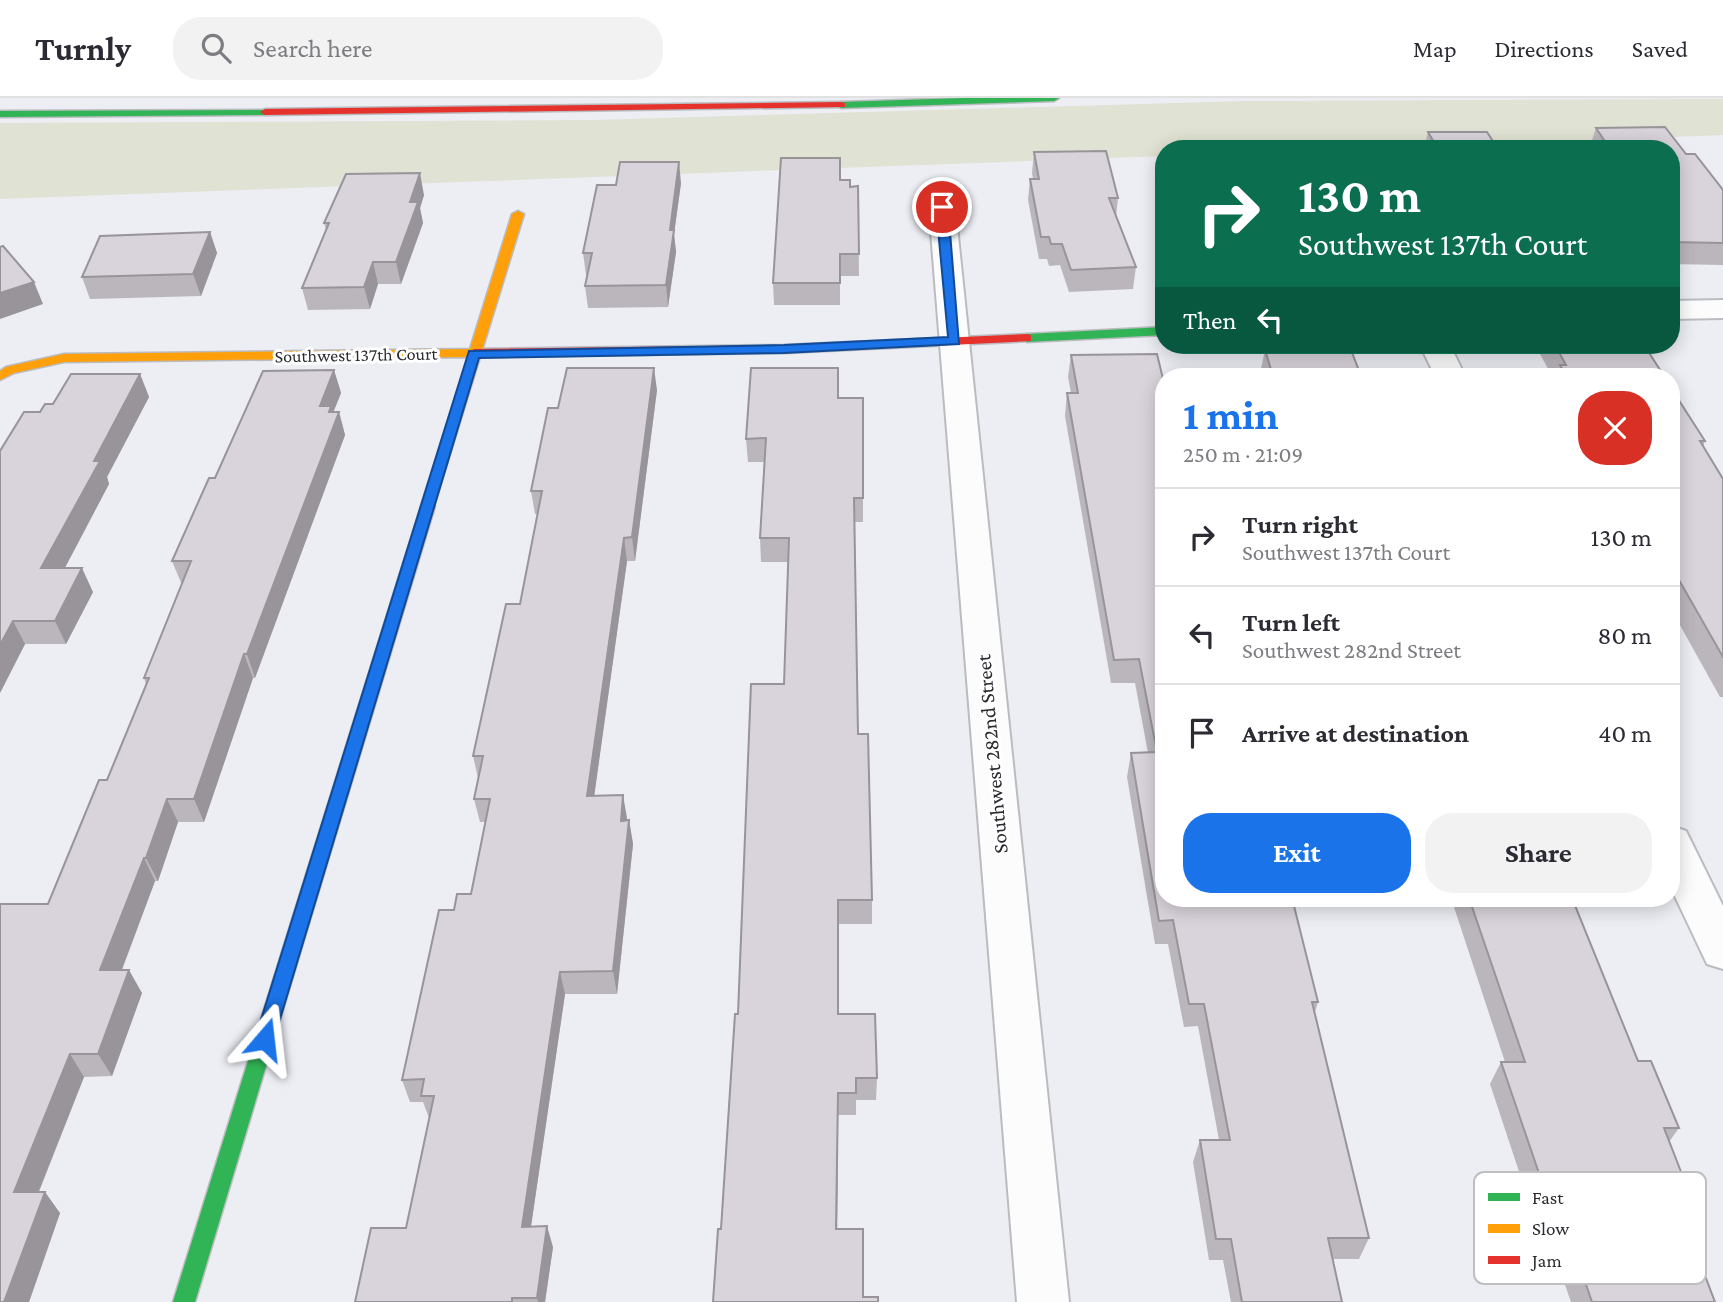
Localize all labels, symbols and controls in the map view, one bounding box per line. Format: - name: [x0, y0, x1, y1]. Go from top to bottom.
- search box: [173, 17, 663, 80]
- icon: search: [197, 29, 235, 67]
- text: Turnly: [35, 30, 131, 67]
- text: Search here: [253, 34, 372, 63]
- text: Map: [1413, 35, 1457, 62]
- text: Directions: [1495, 35, 1594, 62]
- text: Saved: [1632, 35, 1688, 62]
- icon: right: [1183, 168, 1274, 259]
- text: 130 m: [1298, 168, 1421, 223]
- pin: [912, 177, 972, 237]
- icon: arrive: [923, 188, 961, 226]
- text: Southwest 137th Court: [1298, 226, 1587, 262]
- icon: left: [1251, 301, 1289, 339]
- text: Then: [1183, 306, 1237, 335]
- street label: Southwest 137th Court: [274, 344, 439, 366]
- text: 1 min: [1183, 391, 1279, 438]
- button: close: [1578, 391, 1652, 465]
- text: 250 m · 21:09: [1183, 441, 1303, 467]
- text: Turn right: [1242, 510, 1358, 539]
- icon: right: [1183, 518, 1221, 556]
- text: 130 m: [1591, 523, 1652, 552]
- text: Southwest 137th Court: [1242, 539, 1450, 565]
- text: Turn left: [1242, 608, 1340, 637]
- icon: left: [1183, 616, 1221, 654]
- text: 80 m: [1598, 621, 1652, 650]
- text: Southwest 282nd Street: [1242, 637, 1461, 663]
- street label: Southwest 282nd Street: [971, 652, 1013, 855]
- icon: arrive: [1183, 714, 1221, 752]
- text: Arrive at destination: [1242, 719, 1469, 748]
- text: 40 m: [1598, 719, 1652, 748]
- button: Exit: [1183, 813, 1411, 893]
- button: Share: [1425, 813, 1652, 893]
- position arrow: [228, 1002, 302, 1076]
- legend: [1474, 1172, 1706, 1284]
- text: Fast: [1532, 1187, 1564, 1208]
- text: Slow: [1532, 1218, 1569, 1239]
- text: Jam: [1530, 1250, 1562, 1271]

